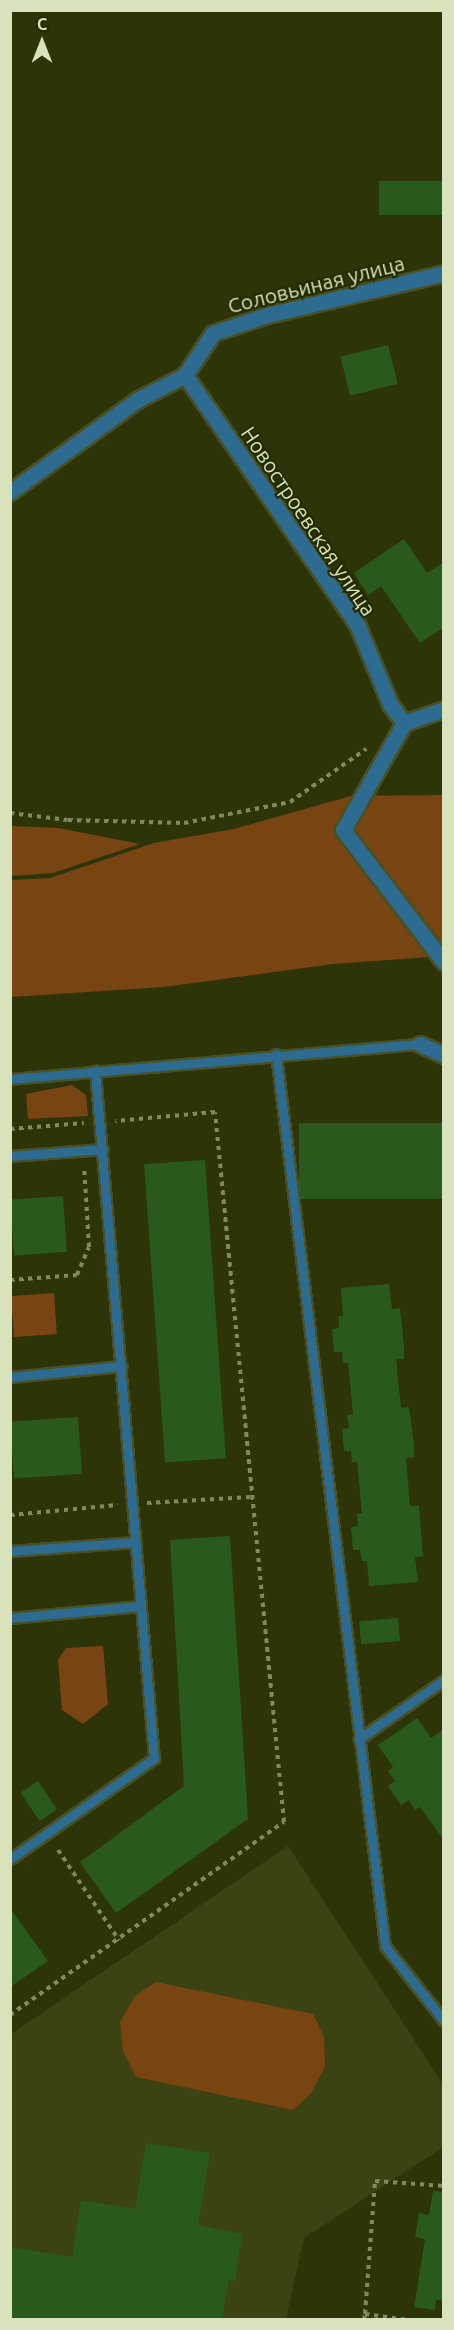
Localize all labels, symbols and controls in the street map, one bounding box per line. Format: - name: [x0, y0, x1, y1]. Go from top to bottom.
- north arrow: [12, 12, 72, 72]
- text: С: [37, 15, 47, 33]
- street label: Соловьиная улица: [225, 250, 407, 318]
- street label: Новостроевская улица: [236, 422, 382, 620]

